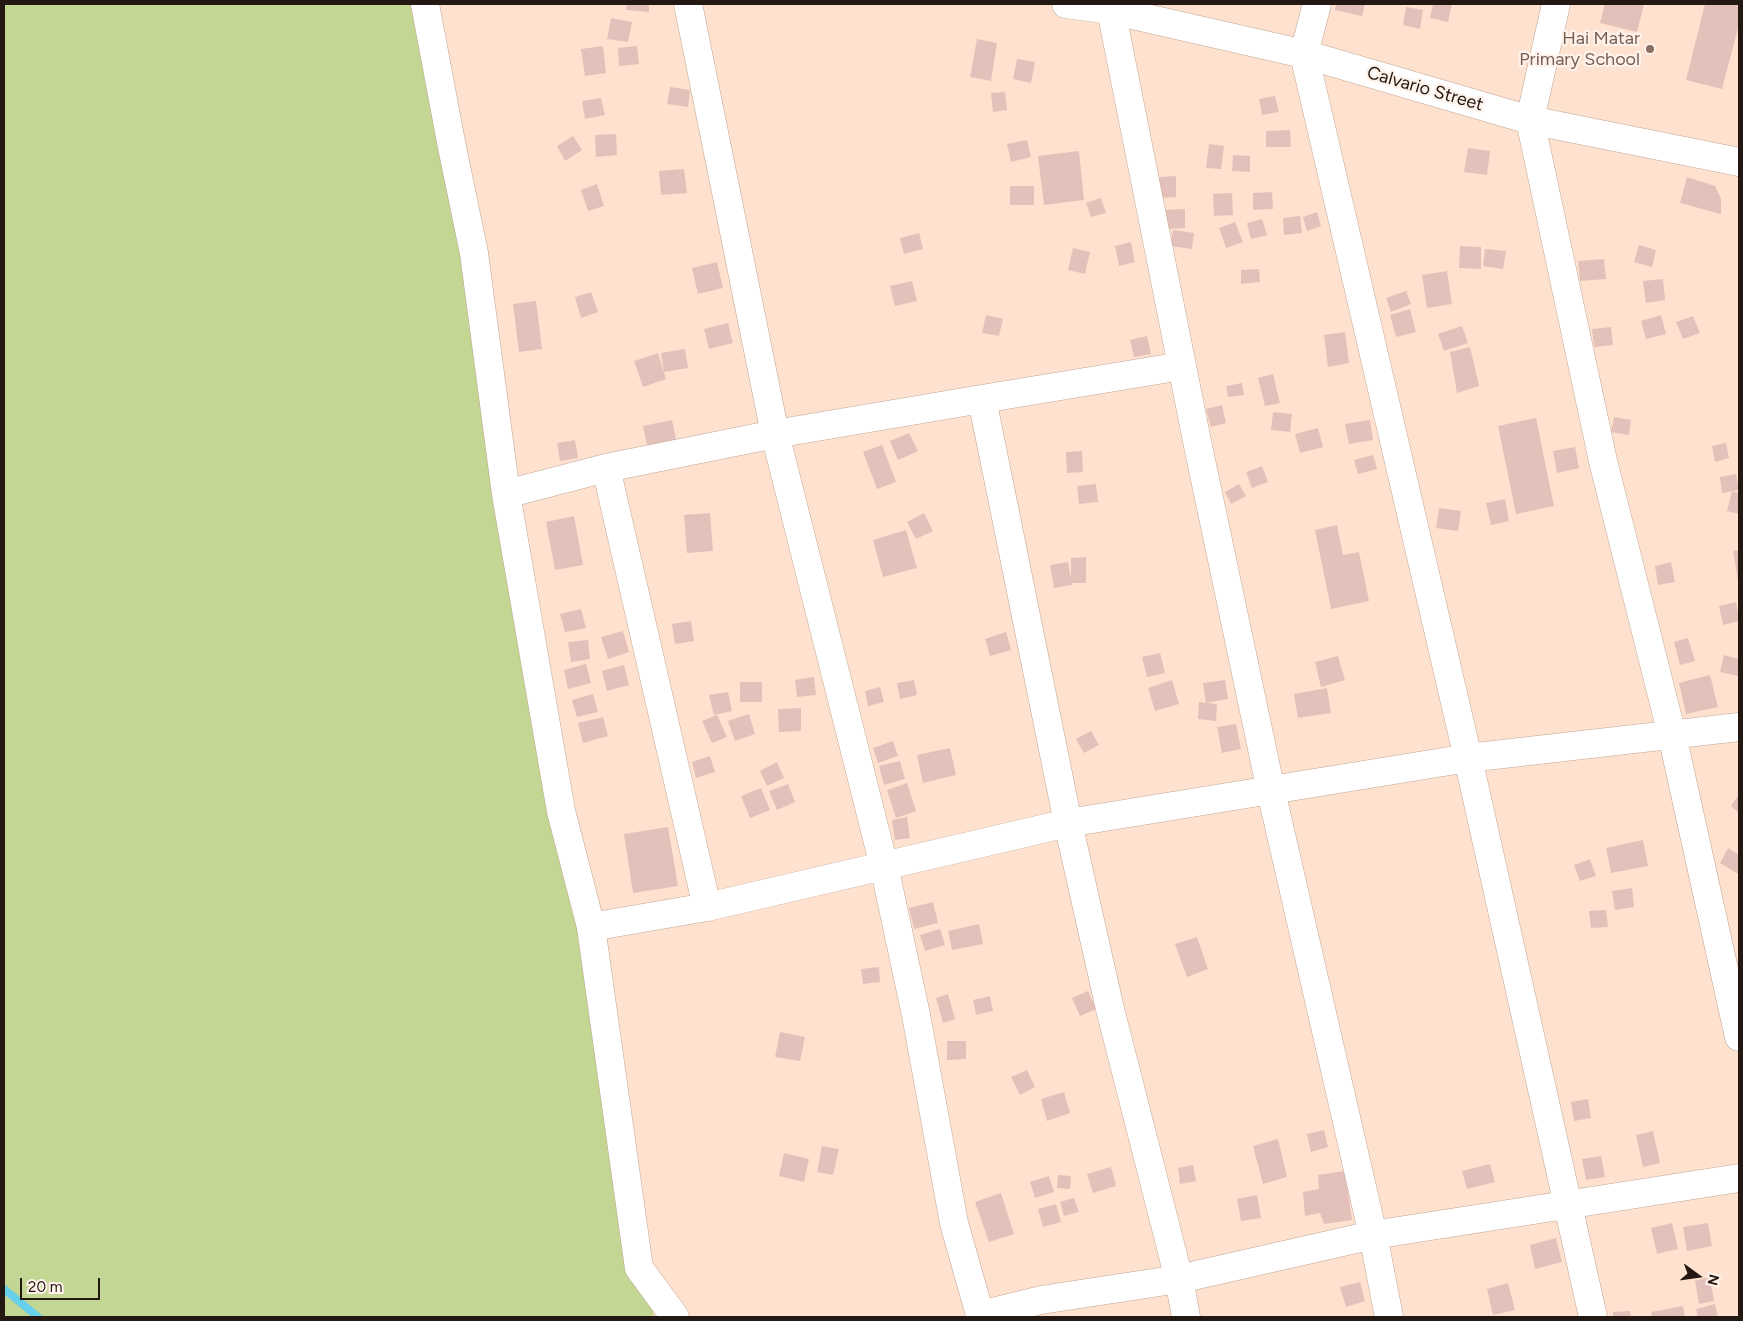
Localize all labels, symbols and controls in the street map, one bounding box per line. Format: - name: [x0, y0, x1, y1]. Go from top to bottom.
- place label: Hai Matar Primary School: [1519, 28, 1640, 70]
- marker: Hai Matar Primary School: [1644, 43, 1656, 55]
- street label: Calvario Street: [1364, 62, 1486, 116]
- north arrow: [1673, 1251, 1723, 1301]
- scale bar: [22, 1268, 102, 1300]
- text: N: [1703, 1272, 1723, 1287]
- text: 20 m: [28, 1278, 62, 1296]

